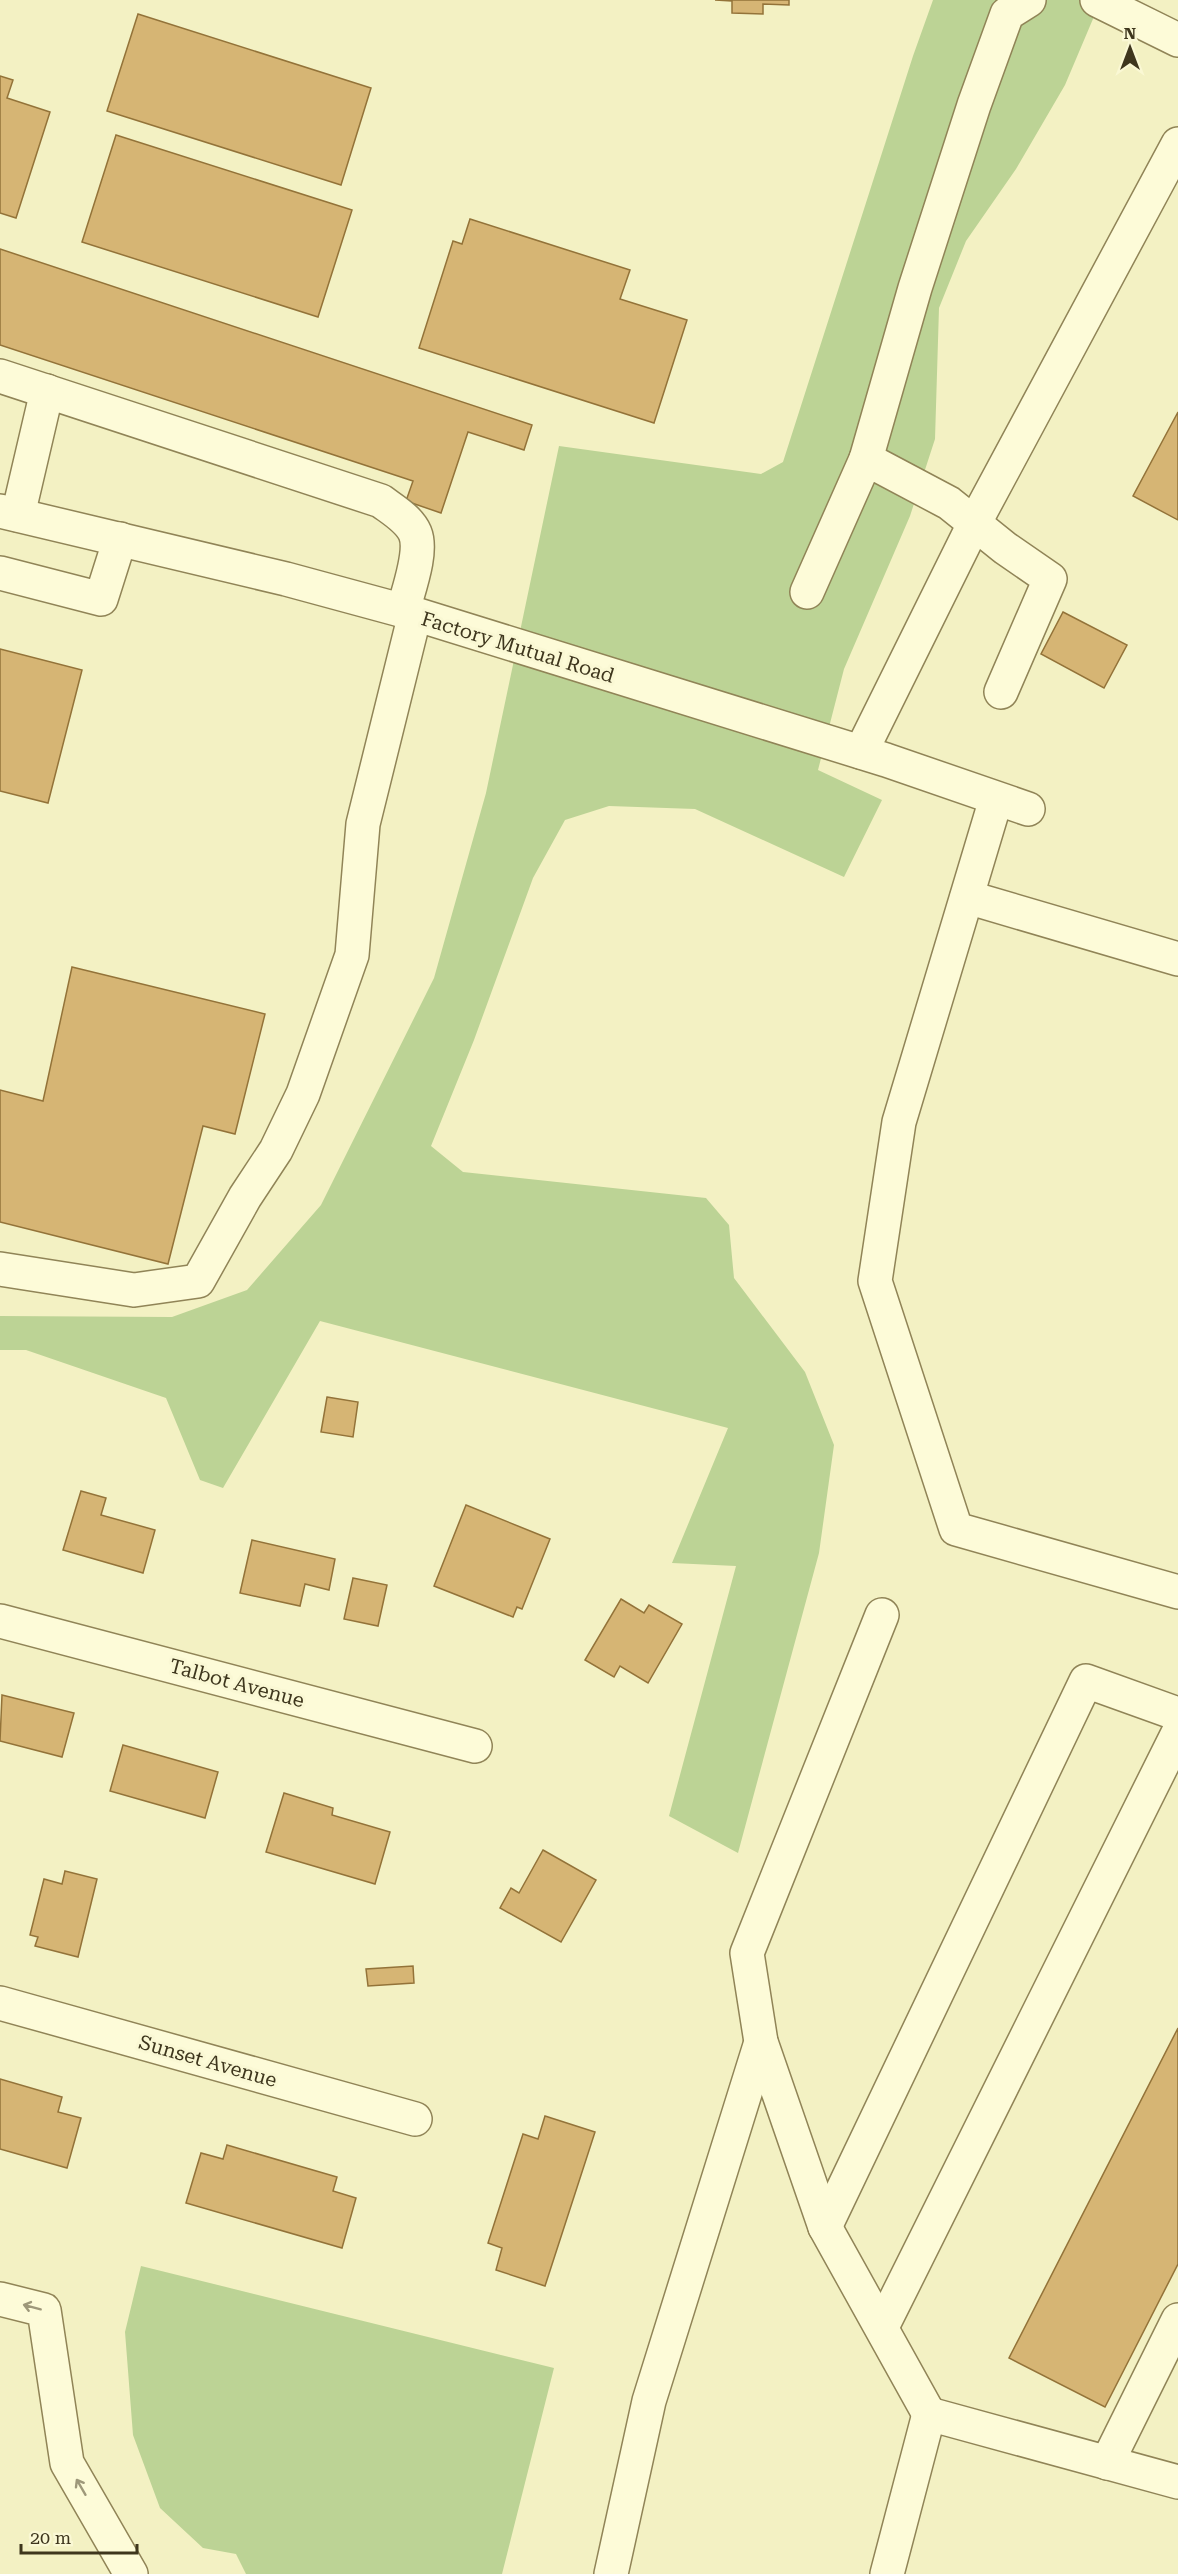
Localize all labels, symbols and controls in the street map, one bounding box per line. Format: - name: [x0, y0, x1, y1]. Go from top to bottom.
- north arrow: [1100, 18, 1160, 78]
- text: N: [1124, 24, 1136, 43]
- street label: Factory Mutual Road: [419, 606, 618, 688]
- street label: Talbot Avenue: [167, 1653, 307, 1713]
- street label: Sunset Avenue: [136, 2030, 280, 2092]
- one-way arrow: [23, 2300, 42, 2312]
- one-way arrow: [74, 2479, 86, 2496]
- scale bar: [21, 2517, 136, 2555]
- text: 20 m: [30, 2527, 71, 2548]

